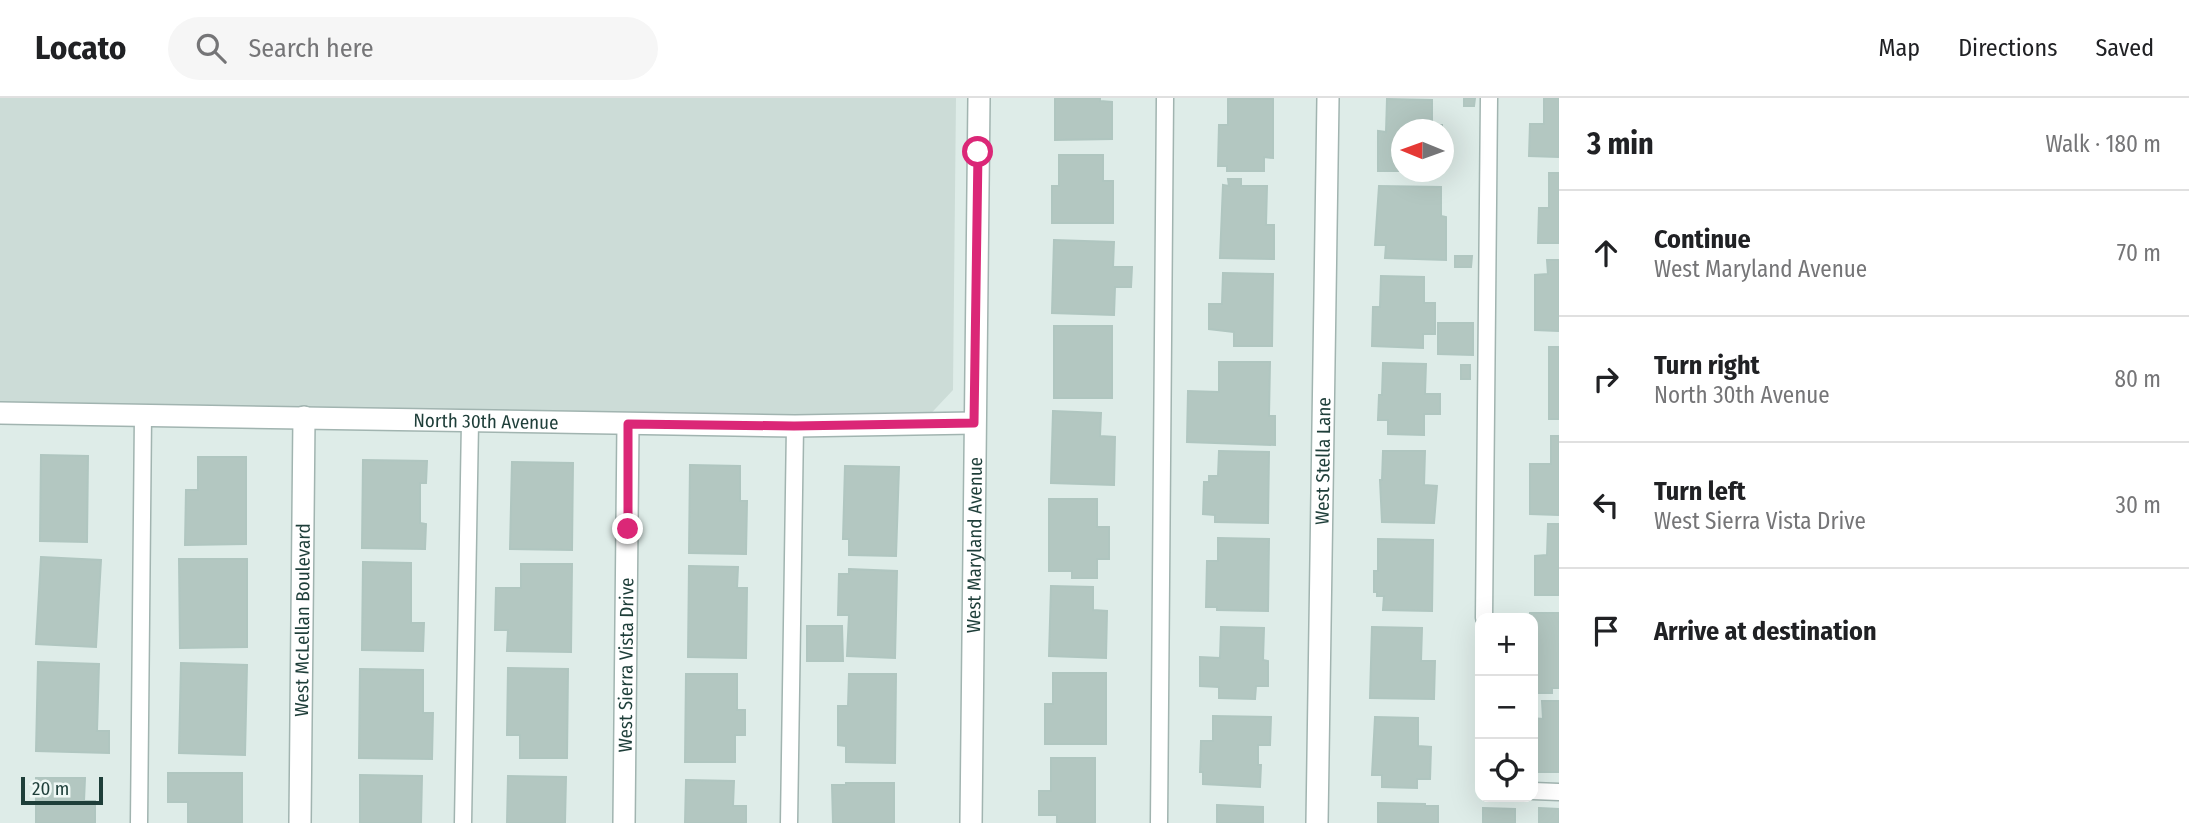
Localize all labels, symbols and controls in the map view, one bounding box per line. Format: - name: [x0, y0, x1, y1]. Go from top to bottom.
- search box: [168, 17, 658, 80]
- text: Locato: [35, 28, 126, 68]
- icon: search: [192, 29, 230, 67]
- text: Search here: [248, 33, 374, 64]
- text: Map: [1879, 34, 1920, 62]
- text: Directions: [1958, 34, 2057, 62]
- text: Saved: [2095, 34, 2154, 62]
- north arrow: [1391, 119, 1454, 182]
- text: 3 min: [1587, 126, 1654, 162]
- text: Walk · 180 m: [2045, 130, 2161, 158]
- route start: [962, 136, 993, 167]
- text: Continue: [1654, 224, 1751, 255]
- icon: ahead: [1587, 234, 1625, 272]
- text: 70 m: [2117, 239, 2161, 267]
- text: West Maryland Avenue: [1654, 255, 1867, 283]
- text: Turn right: [1654, 350, 1760, 381]
- icon: right: [1587, 360, 1625, 398]
- text: 80 m: [2114, 365, 2161, 393]
- text: North 30th Avenue: [1654, 381, 1830, 409]
- street label: West Stella Lane: [1311, 397, 1335, 525]
- street label: North 30th Avenue: [413, 409, 559, 434]
- street label: West Maryland Avenue: [962, 457, 987, 633]
- text: Turn left: [1654, 476, 1746, 507]
- icon: left: [1587, 486, 1625, 524]
- text: 30 m: [2116, 491, 2161, 519]
- text: West Sierra Vista Drive: [1654, 507, 1866, 535]
- route end: [612, 513, 643, 544]
- street label: West McLellan Boulevard: [290, 523, 315, 717]
- street label: West Sierra Vista Drive: [614, 577, 638, 753]
- icon: arrive: [1587, 612, 1625, 650]
- map controls: [1475, 613, 1538, 802]
- button: +: [1475, 613, 1538, 676]
- text: Arrive at destination: [1654, 616, 1877, 647]
- button: −: [1475, 676, 1538, 739]
- button: locate: [1475, 739, 1538, 802]
- scale bar: [21, 774, 103, 806]
- text: 20 m: [32, 777, 69, 800]

